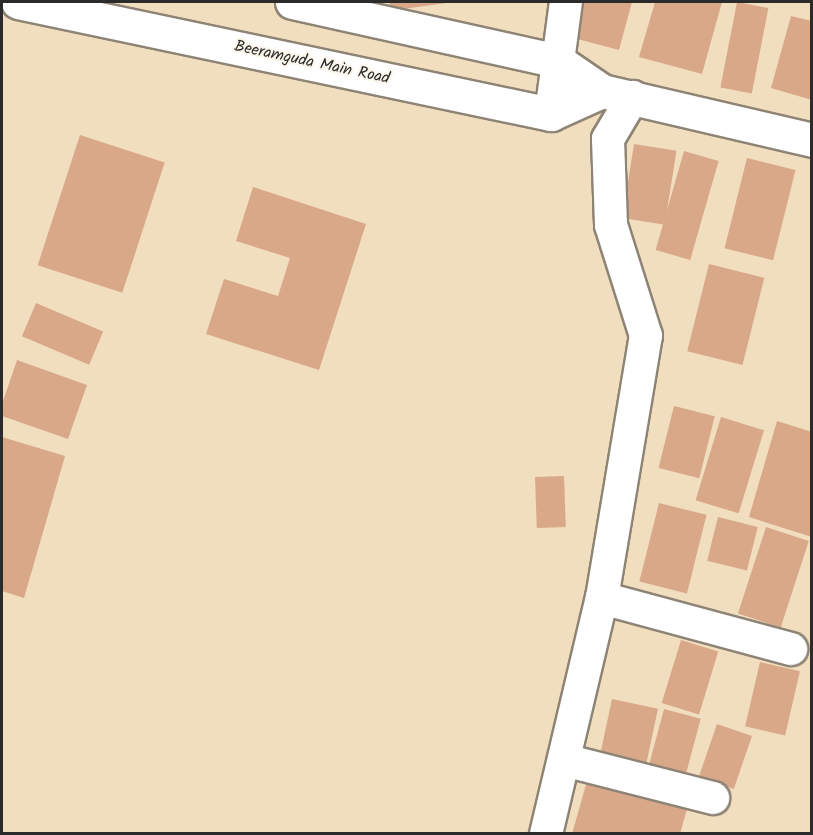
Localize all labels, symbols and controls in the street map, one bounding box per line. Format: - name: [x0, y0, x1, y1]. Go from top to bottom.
- street label: Beeramguda Main Road: [233, 37, 391, 89]

